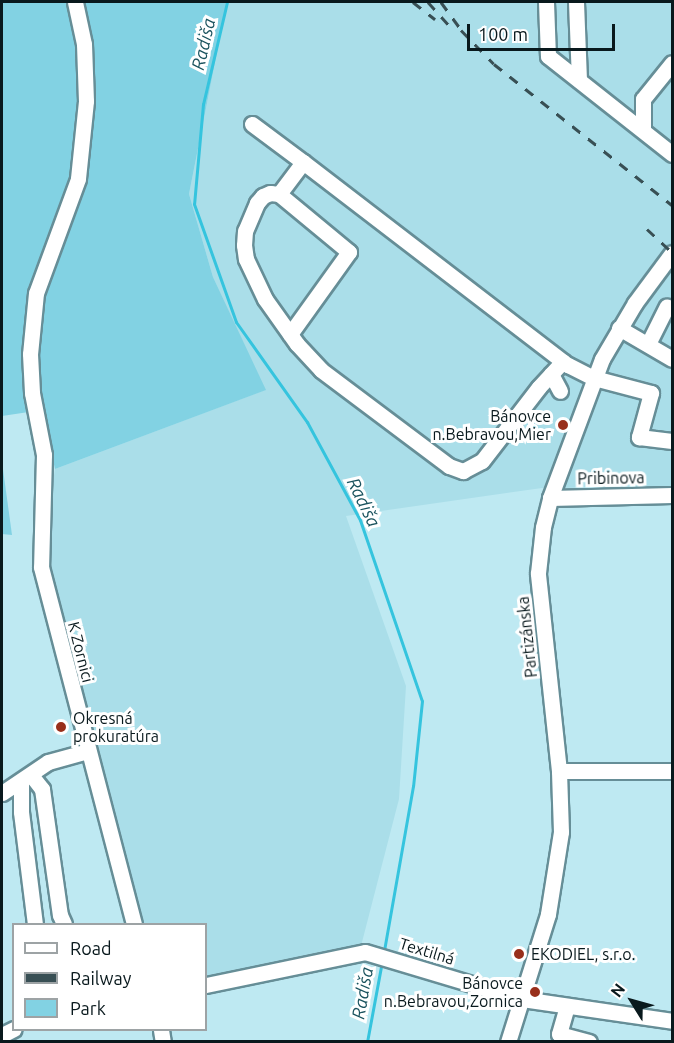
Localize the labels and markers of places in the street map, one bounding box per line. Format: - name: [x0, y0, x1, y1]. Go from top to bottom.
- place label: Bánovce n.Bebravou,Mier: [432, 406, 551, 444]
- marker: Bánovce n.Bebravou,Mier: [556, 418, 570, 432]
- place label: Okresná prokuratúra: [73, 708, 159, 746]
- marker: Okresná prokuratúra: [54, 720, 68, 734]
- place label: EKODIEL, s.r.o.: [531, 944, 636, 964]
- marker: EKODIEL, s.r.o.: [512, 947, 526, 961]
- place label: Bánovce n.Bebravou,Zornica: [384, 973, 523, 1011]
- marker: Bánovce n.Bebravou,Zornica: [528, 985, 542, 999]

